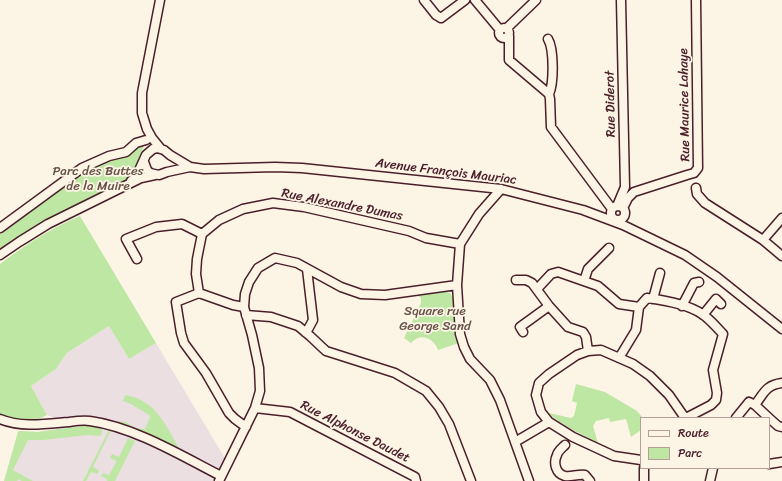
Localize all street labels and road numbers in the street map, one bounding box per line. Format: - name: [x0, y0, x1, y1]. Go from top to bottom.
- street label: Rue Maurice Lahaye: [676, 48, 694, 162]
- street label: Rue Diderot: [603, 70, 619, 138]
- street label: Avenue François Mauriac: [374, 156, 518, 188]
- street label: Rue Alexandre Dumas: [280, 186, 404, 224]
- street label: Rue Alphonse Daudet: [298, 398, 412, 466]

